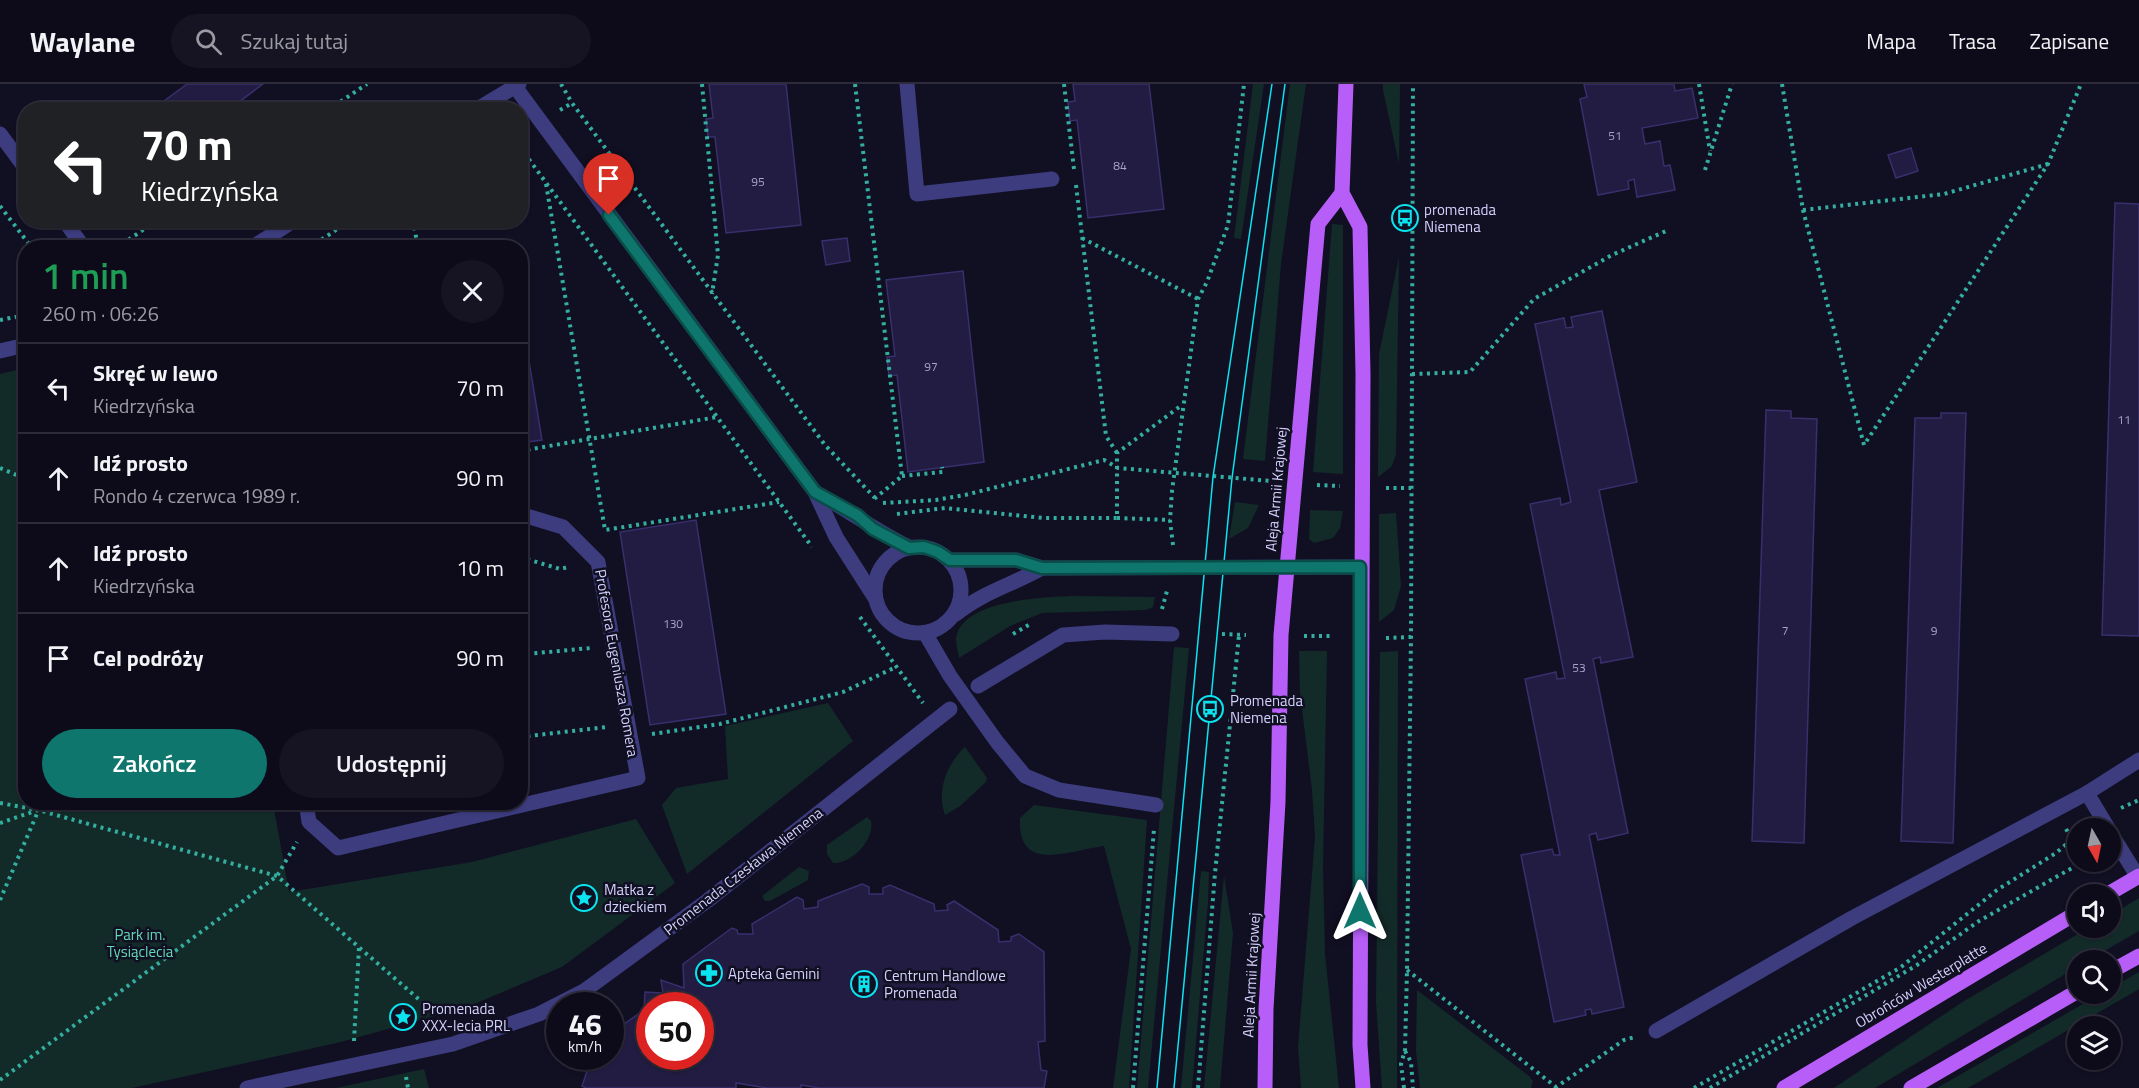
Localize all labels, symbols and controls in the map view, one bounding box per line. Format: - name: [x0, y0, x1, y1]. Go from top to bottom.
- search box: [171, 14, 591, 68]
- text: Waylane: [30, 20, 135, 63]
- text: Szukaj tutaj: [240, 24, 348, 58]
- icon: search: [192, 25, 225, 58]
- text: Mapa: [1866, 25, 1916, 57]
- text: Trasa: [1949, 25, 1996, 57]
- text: Zapisane: [2029, 25, 2109, 57]
- text: 70 m: [141, 112, 233, 176]
- icon: left: [42, 126, 120, 204]
- house number: 51: [1608, 126, 1622, 145]
- pin: [583, 153, 634, 215]
- house number: 84: [1113, 156, 1127, 175]
- icon: arrive: [592, 162, 625, 195]
- text: Kiedrzyńska: [141, 170, 278, 211]
- house number: 95: [751, 172, 765, 191]
- place label: promenada Niemena: [1424, 198, 1496, 238]
- bus stop icon: promenada Niemena: [1390, 203, 1420, 233]
- text: 1 min: [42, 248, 129, 303]
- button: close: [441, 260, 504, 323]
- text: 260 m · 06:26: [42, 298, 159, 329]
- text: Skręć w lewo: [93, 356, 218, 390]
- house number: 97: [924, 357, 938, 376]
- text: 70 m: [456, 371, 504, 405]
- icon: left: [42, 372, 75, 405]
- text: Kiedrzyńska: [93, 390, 195, 421]
- house number: 11: [2117, 410, 2131, 429]
- street label: Aleja Armii Krajowej: [1259, 426, 1293, 552]
- text: Idź prosto: [93, 446, 188, 480]
- text: 90 m: [456, 461, 504, 495]
- icon: ahead: [42, 462, 75, 495]
- text: Rondo 4 czerwca 1989 r.: [93, 480, 300, 511]
- text: Idź prosto: [93, 536, 188, 570]
- text: 10 m: [456, 551, 504, 585]
- icon: ahead: [42, 552, 75, 585]
- street label: Profesora Eugeniusza Romera: [589, 567, 645, 759]
- text: Kiedrzyńska: [93, 570, 195, 601]
- house number: 130: [663, 614, 683, 633]
- house number: 7: [1782, 621, 1788, 640]
- house number: 9: [1931, 621, 1938, 640]
- text: Cel podróży: [93, 641, 203, 675]
- text: 90 m: [456, 641, 504, 675]
- icon: arrive: [42, 642, 75, 675]
- house number: 53: [1572, 658, 1586, 677]
- place label: Promenada Niemena: [1230, 689, 1303, 729]
- bus stop icon: Promenada Niemena: [1195, 694, 1225, 724]
- button: Zakończ: [42, 729, 267, 798]
- button: Udostępnij: [279, 729, 504, 798]
- street label: Promenada Czesława Niemena: [658, 801, 828, 941]
- north arrow: [2067, 818, 2121, 872]
- map controls: [2067, 818, 2121, 1070]
- place label: Matka z dzieckiem: [604, 878, 667, 918]
- position arrow: [1328, 879, 1392, 943]
- place icon: Matka z dzieckiem: [569, 883, 599, 913]
- button: sound: [2067, 884, 2121, 938]
- street label: Aleja Armii Krajowej: [1236, 912, 1266, 1038]
- park label: Park im. Tysiąclecia: [107, 923, 174, 963]
- street label: Obrońców Westerplatte: [1851, 936, 1991, 1034]
- button: search: [2067, 950, 2121, 1004]
- pharmacy icon: Apteka Gemini: [694, 958, 724, 988]
- place label: Apteka Gemini: [728, 962, 820, 985]
- place label: Centrum Handlowe Promenada: [884, 964, 1006, 1004]
- building icon: Centrum Handlowe Promenada: [849, 969, 879, 999]
- speed limit sign: 50: [636, 992, 714, 1070]
- place label: Promenada XXX-lecia PRL: [422, 997, 510, 1037]
- text: 46: [568, 1001, 602, 1047]
- place icon: Promenada XXX-lecia PRL: [388, 1002, 418, 1032]
- button: layers: [2067, 1016, 2121, 1070]
- text: km/h: [568, 1035, 602, 1058]

